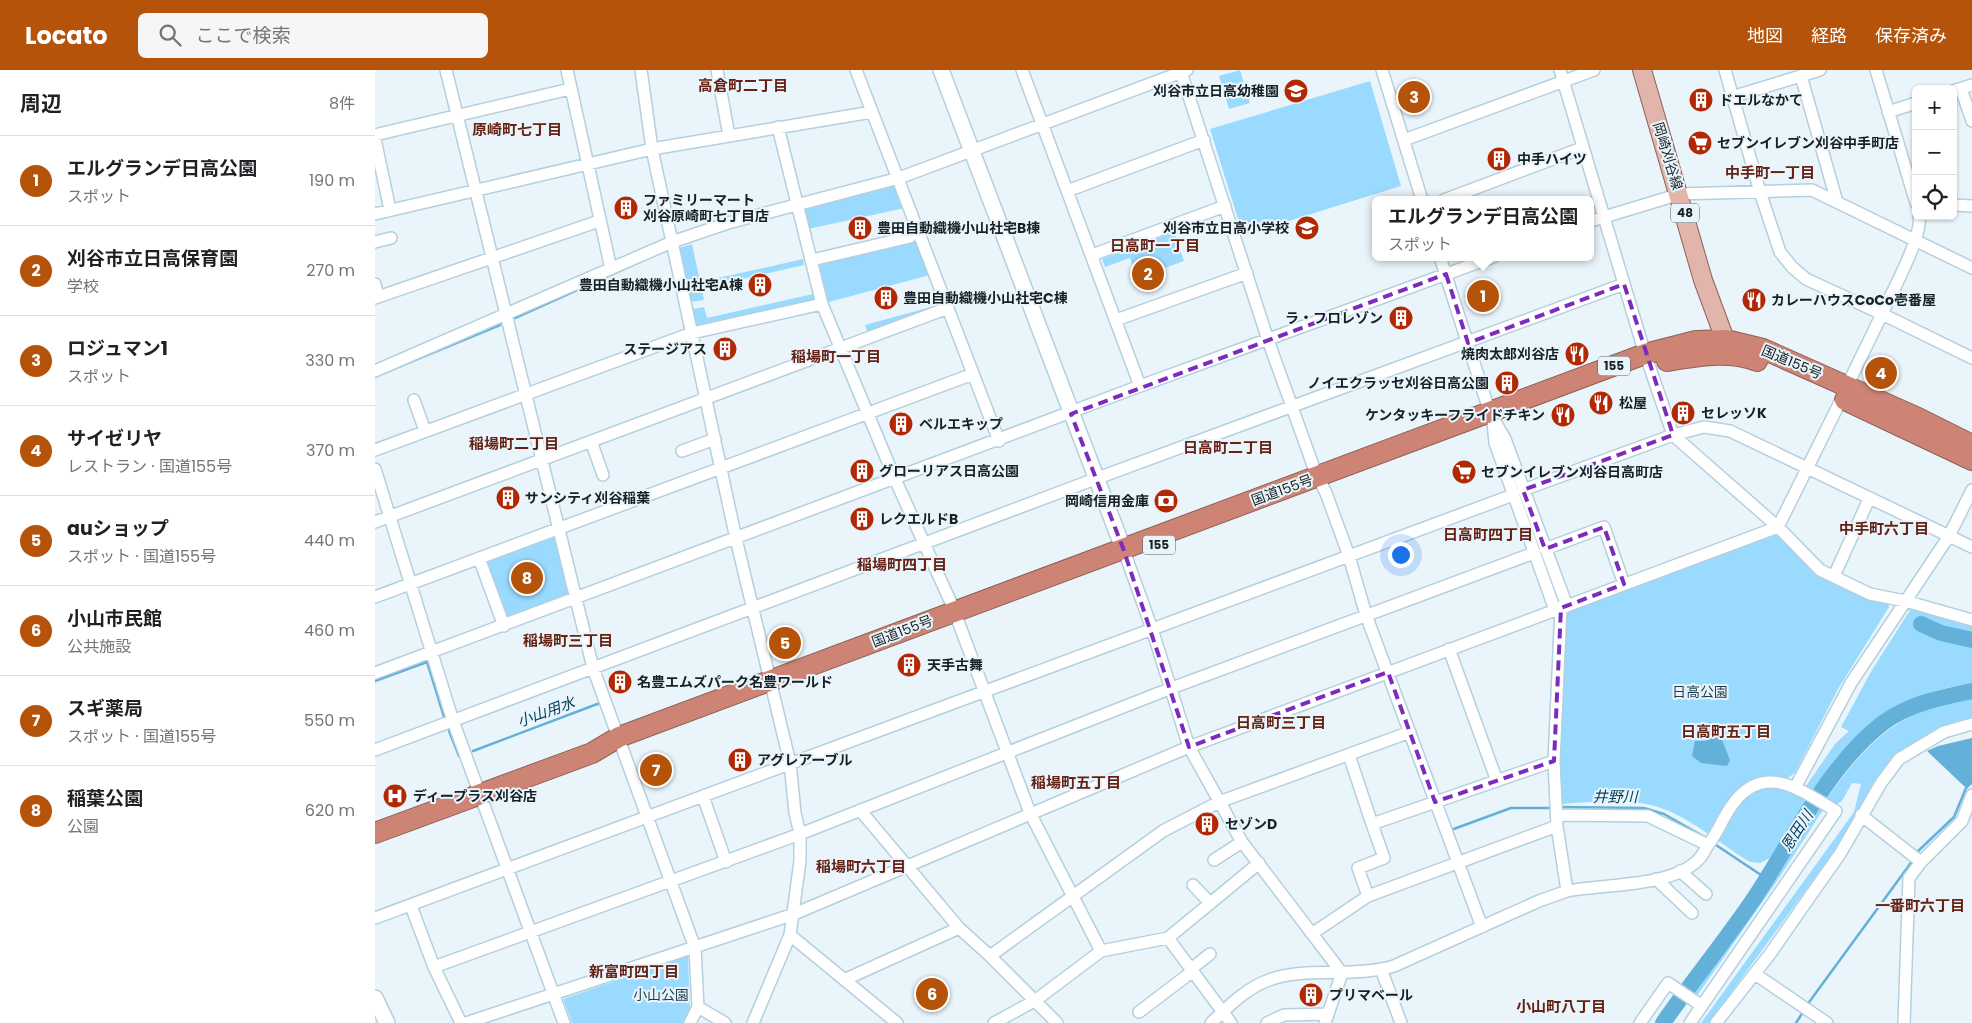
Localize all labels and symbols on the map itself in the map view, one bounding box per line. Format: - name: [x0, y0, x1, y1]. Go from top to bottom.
- district label: 高倉町二丁目: [698, 75, 788, 96]
- school or university icon: 刈谷市立日高幼稚園: [1283, 78, 1309, 104]
- pin: 3: [1398, 78, 1430, 116]
- place label: 刈谷市立日高幼稚園: [1153, 81, 1279, 101]
- building icon: ドエルなかて: [1688, 87, 1714, 113]
- place label: ドエルなかて: [1719, 90, 1803, 110]
- district label: 原崎町七丁目: [472, 119, 562, 140]
- street label: 岡崎刈谷線: [1648, 120, 1688, 192]
- supermarket icon: セブンイレブン刈谷中手町店: [1687, 130, 1713, 156]
- place label: セブンイレブン刈谷中手町店: [1717, 133, 1899, 153]
- building icon: 中手ハイツ: [1486, 146, 1512, 172]
- place label: 中手ハイツ: [1517, 149, 1587, 169]
- district label: 中手町一丁目: [1725, 162, 1815, 183]
- place label: ファミリーマート 刈谷原崎町七丁目店: [643, 190, 769, 226]
- building icon: ファミリーマート 刈谷原崎町七丁目店: [613, 195, 639, 221]
- road number: 48: [1671, 204, 1699, 222]
- building icon: 豊田自動織機小山社宅B棟: [847, 215, 873, 241]
- school or university icon: 刈谷市立日高小学校: [1294, 215, 1320, 241]
- place label: 豊田自動織機小山社宅B棟: [877, 218, 1040, 238]
- place label: 刈谷市立日高小学校: [1163, 218, 1289, 238]
- district label: 日高町一丁目: [1110, 235, 1200, 256]
- pin: 2: [1132, 255, 1164, 293]
- building icon: 豊田自動織機小山社宅A棟: [747, 272, 773, 298]
- place label: 豊田自動織機小山社宅A棟: [579, 275, 743, 295]
- pin: 1: [1467, 277, 1499, 315]
- building icon: 豊田自動織機小山社宅C棟: [873, 285, 899, 311]
- restaurant icon: カレーハウスCoCo壱番屋: [1741, 287, 1767, 313]
- place label: 豊田自動織機小山社宅C棟: [903, 288, 1068, 308]
- place label: カレーハウスCoCo壱番屋: [1771, 290, 1936, 310]
- building icon: ラ・フロレゾン: [1388, 305, 1414, 331]
- place label: ラ・フロレゾン: [1285, 308, 1383, 328]
- building icon: ステージアス: [712, 336, 738, 362]
- place label: ステージアス: [623, 339, 707, 359]
- street label: 国道155号: [1759, 340, 1825, 384]
- restaurant icon: 焼肉太郎刈谷店: [1564, 341, 1590, 367]
- place label: 焼肉太郎刈谷店: [1461, 344, 1559, 364]
- district label: 稲場町一丁目: [791, 346, 881, 367]
- pin: 4: [1865, 354, 1897, 392]
- road number: 155: [1598, 356, 1630, 376]
- building icon: ノイエクラッセ刈谷日高公園: [1494, 370, 1520, 396]
- place label: ノイエクラッセ刈谷日高公園: [1307, 373, 1489, 393]
- restaurant icon: 松屋: [1588, 390, 1614, 416]
- place label: 松屋: [1619, 393, 1647, 413]
- building icon: セレッソK: [1670, 400, 1696, 426]
- restaurant icon: ケンタッキーフライドチキン: [1550, 402, 1576, 428]
- place label: セレッソK: [1701, 403, 1767, 423]
- place label: ケンタッキーフライドチキン: [1365, 405, 1545, 425]
- building icon: ベルエキップ: [888, 411, 914, 437]
- place label: ベルエキップ: [919, 414, 1003, 434]
- district label: 稲場町二丁目: [469, 433, 559, 454]
- district label: 日高町二丁目: [1183, 437, 1273, 458]
- building icon: グローリアス日高公園: [849, 458, 875, 484]
- supermarket icon: セブンイレブン刈谷日高町店: [1451, 459, 1477, 485]
- place label: グローリアス日高公園: [879, 461, 1019, 481]
- place label: セブンイレブン刈谷日高町店: [1481, 462, 1663, 482]
- street label: 国道155号: [1248, 470, 1316, 510]
- building icon: サンシティ刈谷稲葉: [495, 485, 521, 511]
- place label: サンシティ刈谷稲葉: [525, 488, 650, 508]
- bank icon: 岡崎信用金庫: [1153, 488, 1179, 514]
- place label: 岡崎信用金庫: [1065, 491, 1149, 511]
- building icon: レクエルドB: [849, 506, 875, 532]
- place label: レクエルドB: [879, 509, 958, 529]
- district label: 中手町六丁目: [1839, 518, 1929, 539]
- district label: 日高町四丁目: [1443, 524, 1533, 545]
- road number: 155: [1143, 536, 1175, 554]
- your location: [1388, 542, 1414, 568]
- district label: 稲場町四丁目: [857, 554, 947, 575]
- pin: 8: [511, 559, 543, 597]
- street label: 国道155号: [869, 610, 935, 652]
- pin: 5: [769, 624, 801, 662]
- district label: 稲場町三丁目: [523, 630, 613, 651]
- building icon: 天手古舞: [896, 652, 922, 678]
- place label: 天手古舞: [927, 655, 983, 675]
- building icon: 名豊エムズパーク名豊ワールド: [607, 669, 633, 695]
- place label: 名豊エムズパーク名豊ワールド: [637, 672, 833, 692]
- park label: 日高公園: [1672, 682, 1728, 702]
- water label: 小山用水: [514, 691, 579, 732]
- district label: 日高町三丁目: [1236, 712, 1326, 733]
- district label: 日高町五丁目: [1681, 721, 1771, 742]
- building icon: アグレアーブル: [727, 747, 753, 773]
- place label: アグレアーブル: [757, 750, 853, 770]
- pin: 7: [640, 751, 672, 789]
- district label: 稲場町五丁目: [1031, 772, 1121, 793]
- hospital icon: ディープラス刈谷店: [382, 783, 408, 809]
- place label: ディープラス刈谷店: [413, 786, 537, 806]
- water label: 井野川: [1592, 786, 1639, 807]
- water label: 恩田川: [1776, 804, 1819, 855]
- building icon: セゾンD: [1194, 811, 1220, 837]
- place label: セゾンD: [1225, 814, 1277, 834]
- district label: 稲場町六丁目: [816, 856, 906, 877]
- district label: 一番町六丁目: [1875, 895, 1965, 916]
- district label: 新富町四丁目: [589, 961, 679, 982]
- pin: 6: [916, 975, 948, 1013]
- building icon: プリマベール: [1298, 982, 1324, 1008]
- park label: 小山公園: [633, 985, 689, 1005]
- place label: プリマベール: [1329, 985, 1413, 1005]
- district label: 小山町八丁目: [1516, 996, 1606, 1017]

